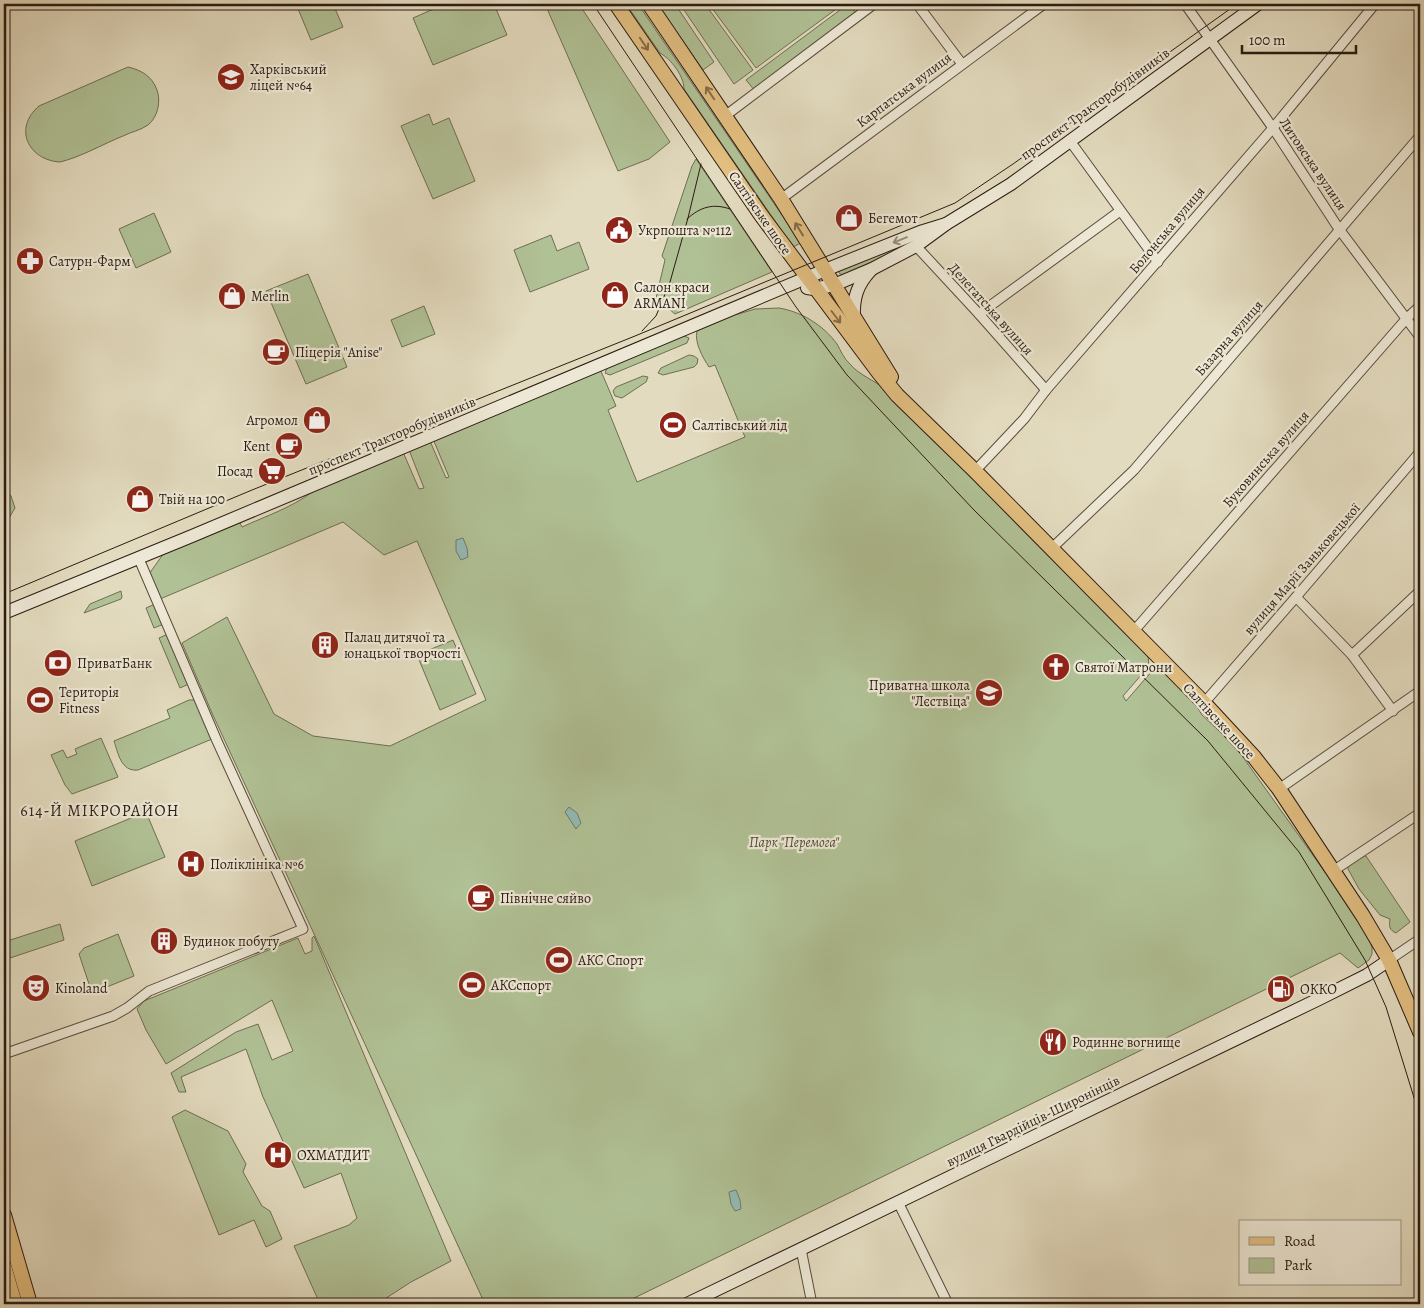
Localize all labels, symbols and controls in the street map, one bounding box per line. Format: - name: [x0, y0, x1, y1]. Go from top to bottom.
- scale bar: [1242, 22, 1355, 54]
- text: 100 m: [1249, 30, 1286, 50]
- one-way arrow: [639, 37, 649, 51]
- street label: проспект Тракторобудівників: [1016, 43, 1174, 165]
- street label: Карпатська вулиця: [853, 48, 956, 132]
- place label: Харківський ліцей №64: [250, 60, 327, 95]
- school or university icon: Харківський ліцей №64: [216, 62, 246, 92]
- one-way arrow: [704, 86, 715, 100]
- street label: Литовська вулиця: [1275, 114, 1351, 214]
- street label: Салтівське шосе: [724, 167, 796, 259]
- street label: Болонська вулиця: [1125, 182, 1209, 278]
- shop icon: Бегемот: [834, 203, 864, 233]
- place label: Бегемот: [868, 209, 918, 228]
- public building icon: Укрпошта №112: [604, 215, 634, 245]
- place label: Укрпошта №112: [638, 221, 732, 240]
- one-way arrow: [794, 222, 804, 236]
- one-way arrow: [893, 236, 908, 245]
- pharmacy icon: Сатурн-Фарм: [15, 246, 45, 276]
- place label: Сатурн-Фарм: [49, 252, 131, 271]
- street label: Делегатська вулиця: [944, 259, 1038, 359]
- place label: Салон краси ARMANI: [633, 278, 710, 313]
- shop icon: Салон краси ARMANI: [600, 280, 630, 310]
- shop icon: Merlin: [217, 281, 247, 311]
- place label: Merlin: [251, 287, 290, 306]
- street label: Базарна вулиця: [1191, 296, 1267, 380]
- one-way arrow: [830, 310, 841, 323]
- cafe icon: Піцерія "Anise": [261, 337, 291, 367]
- place label: Піцерія "Anise": [295, 343, 383, 362]
- street label: проспект Тракторобудівників: [305, 392, 479, 480]
- shop icon: Агромол: [302, 405, 332, 435]
- street label: Буковинська вулиця: [1219, 406, 1314, 512]
- sports icon: Салтівський лід: [658, 410, 688, 440]
- place label: Агромол: [245, 411, 298, 430]
- place label: Салтівський лід: [692, 416, 788, 435]
- cafe icon: Kent: [274, 431, 304, 461]
- place label: Kent: [243, 437, 270, 456]
- supermarket icon: Посад: [257, 456, 287, 486]
- place label: Посад: [217, 462, 253, 481]
- shop icon: Твій на 100: [125, 484, 155, 514]
- place label: Твій на 100: [159, 490, 225, 509]
- street label: вулиця Марії Заньковецької: [1239, 499, 1365, 639]
- place label: Палац дитячої та юнацької творчості: [344, 628, 461, 663]
- building icon: Палац дитячої та юнацької творчості: [310, 630, 340, 660]
- bank icon: ПриватБанк: [43, 648, 73, 678]
- church icon: Святої Матрони: [1041, 652, 1071, 682]
- place label: ПриватБанк: [77, 654, 152, 673]
- place label: Святої Матрони: [1075, 658, 1172, 677]
- place label: Приватна школа "Лєствіца": [869, 676, 971, 711]
- school or university icon: Приватна школа "Лєствіца": [974, 678, 1004, 708]
- street label: Салтівське шосе: [1179, 679, 1259, 763]
- place label: Територія Fitness: [59, 683, 119, 718]
- sports icon: Територія Fitness: [25, 685, 55, 715]
- district label: 614-Й МІКРОРАЙОН: [20, 800, 180, 822]
- park label: Парк "Перемога": [749, 833, 840, 852]
- hospital icon: Поліклініка №6: [176, 849, 206, 879]
- place label: Поліклініка №6: [210, 855, 304, 874]
- cafe icon: Північне сяйво: [466, 883, 496, 913]
- place label: Північне сяйво: [500, 889, 591, 908]
- building icon: Будинок побуту: [149, 926, 179, 956]
- place label: Будинок побуту: [183, 932, 280, 951]
- sports icon: АКС Спорт: [544, 945, 574, 975]
- place label: АКС Спорт: [577, 951, 644, 970]
- sports icon: АКСспорт: [457, 970, 487, 1000]
- theatre icon: Kinoland: [21, 973, 51, 1003]
- fuel station icon: ОККО: [1266, 974, 1296, 1004]
- place label: АКСспорт: [490, 976, 551, 995]
- place label: Kinoland: [55, 979, 108, 998]
- place label: ОККО: [1300, 980, 1337, 999]
- restaurant icon: Родинне вогнище: [1038, 1027, 1068, 1057]
- place label: Родинне вогнище: [1072, 1033, 1181, 1052]
- street label: вулиця Гвардійців-Широнінців: [943, 1071, 1123, 1171]
- hospital icon: ОХМАТДИТ: [263, 1140, 293, 1170]
- place label: ОХМАТДИТ: [297, 1146, 370, 1165]
- legend: [1239, 1220, 1402, 1286]
- text: Road: [1284, 1231, 1316, 1251]
- text: Park: [1284, 1255, 1313, 1275]

